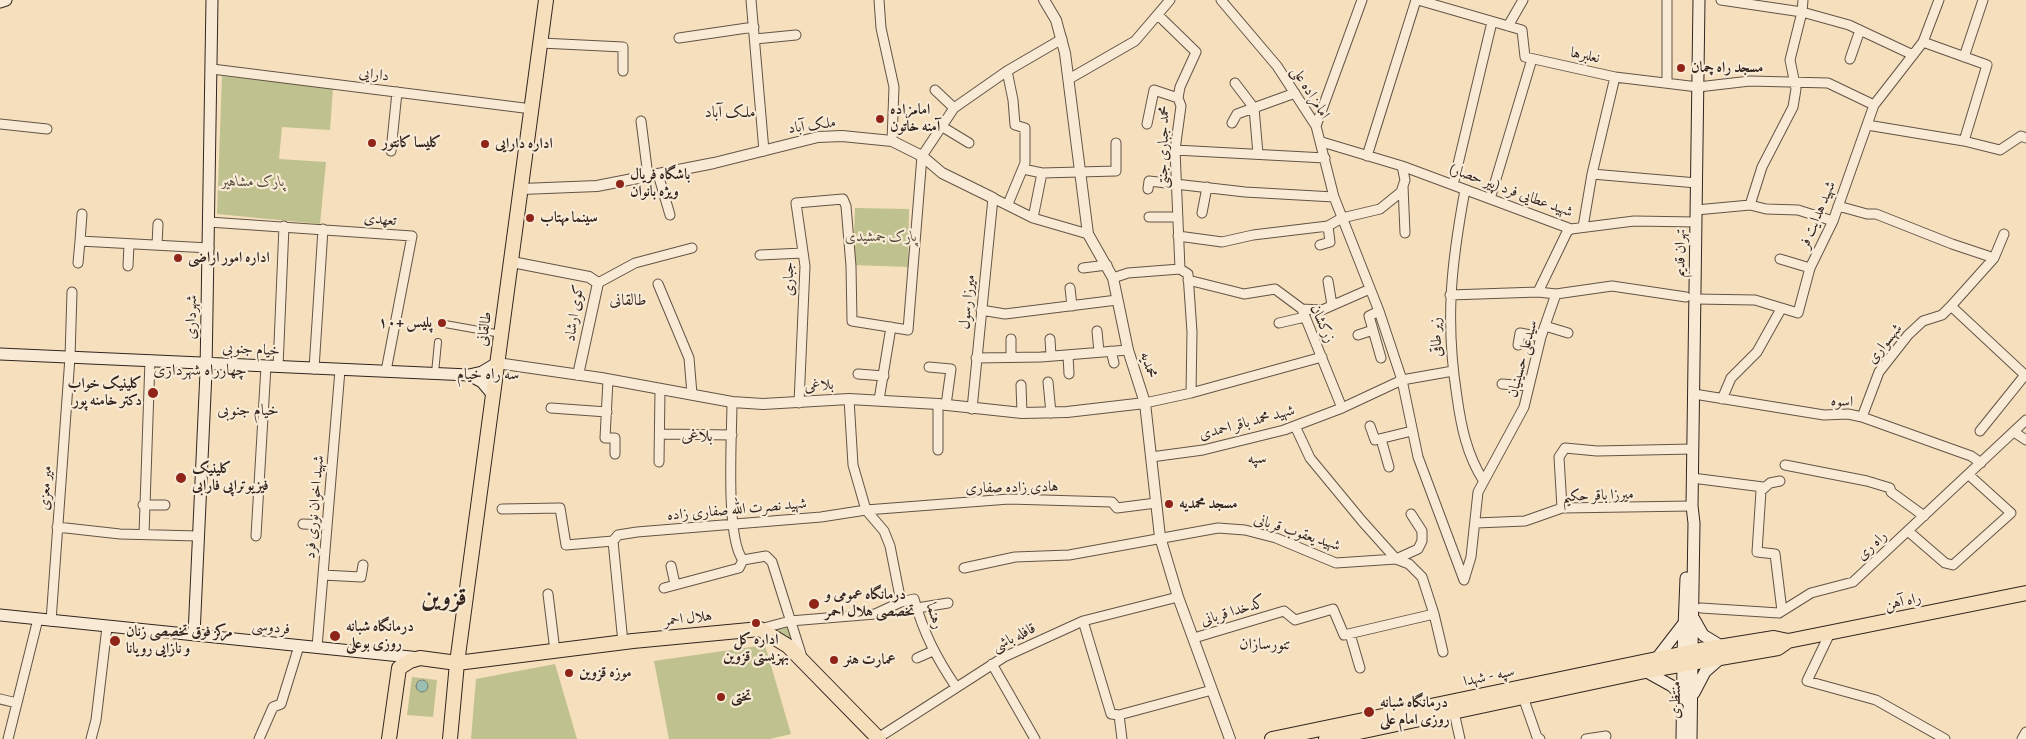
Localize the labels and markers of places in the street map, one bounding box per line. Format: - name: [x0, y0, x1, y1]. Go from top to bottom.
- place label: مسجد راه چمان: [1691, 59, 1763, 77]
- marker: مسجد راه چمان: [1675, 62, 1687, 74]
- place label: امامزاده آمنه خاتون: [890, 101, 940, 136]
- marker: امامزاده آمنه خاتون: [874, 113, 886, 125]
- place label: کلیسا کانتور: [382, 134, 441, 152]
- place label: اداره دارایی: [495, 135, 553, 153]
- marker: کلیسا کانتور: [366, 137, 378, 149]
- marker: اداره دارایی: [479, 138, 491, 150]
- place label: باشگاه فریال ویژه بانوان: [630, 166, 690, 201]
- marker: باشگاه فریال ویژه بانوان: [614, 178, 626, 190]
- place label: سینما مهتاب: [540, 209, 598, 227]
- marker: سینما مهتاب: [524, 212, 536, 224]
- place label: اداره امور اراضی: [188, 249, 270, 267]
- marker: اداره امور اراضی: [172, 252, 184, 264]
- place label: پلیس +۱۰: [379, 314, 432, 332]
- marker: پلیس +۱۰: [436, 317, 448, 329]
- place label: کلینیک خواب دکتر خامنه پور: [68, 375, 142, 410]
- marker: کلینیک خواب دکتر خامنه پور: [146, 386, 160, 400]
- place label: کلینیک فیزیوتراپی فارابی: [192, 460, 269, 495]
- marker: کلینیک فیزیوتراپی فارابی: [174, 471, 188, 485]
- place label: مسجد محمدیه: [1179, 495, 1238, 513]
- marker: مسجد محمدیه: [1163, 498, 1175, 510]
- place label: درمانگاه عمومی و تخصصی هلال احمر: [825, 586, 915, 621]
- marker: درمانگاه عمومی و تخصصی هلال احمر: [807, 597, 821, 611]
- marker: اداره کل بهزیستی قزوین: [750, 617, 762, 629]
- place label: درمانگاه شبانه روزی بوعلی: [346, 618, 414, 653]
- place label: مرکز فوق تخصصی زنان و نازایی رویانا: [126, 623, 233, 658]
- marker: درمانگاه شبانه روزی بوعلی: [328, 629, 342, 643]
- place label: اداره کل بهزیستی قزوین: [723, 631, 789, 666]
- marker: مرکز فوق تخصصی زنان و نازایی رویانا: [108, 634, 122, 648]
- place label: عمارت هنر: [844, 651, 896, 669]
- marker: عمارت هنر: [828, 654, 840, 666]
- place label: موزه قزوین: [579, 664, 632, 682]
- marker: موزه قزوین: [563, 667, 575, 679]
- place label: تختی: [731, 688, 752, 706]
- marker: تختی: [715, 691, 727, 703]
- place label: درمانگاه شبانه روزی امام علی: [1380, 694, 1450, 729]
- marker: درمانگاه شبانه روزی امام علی: [1362, 705, 1376, 719]

